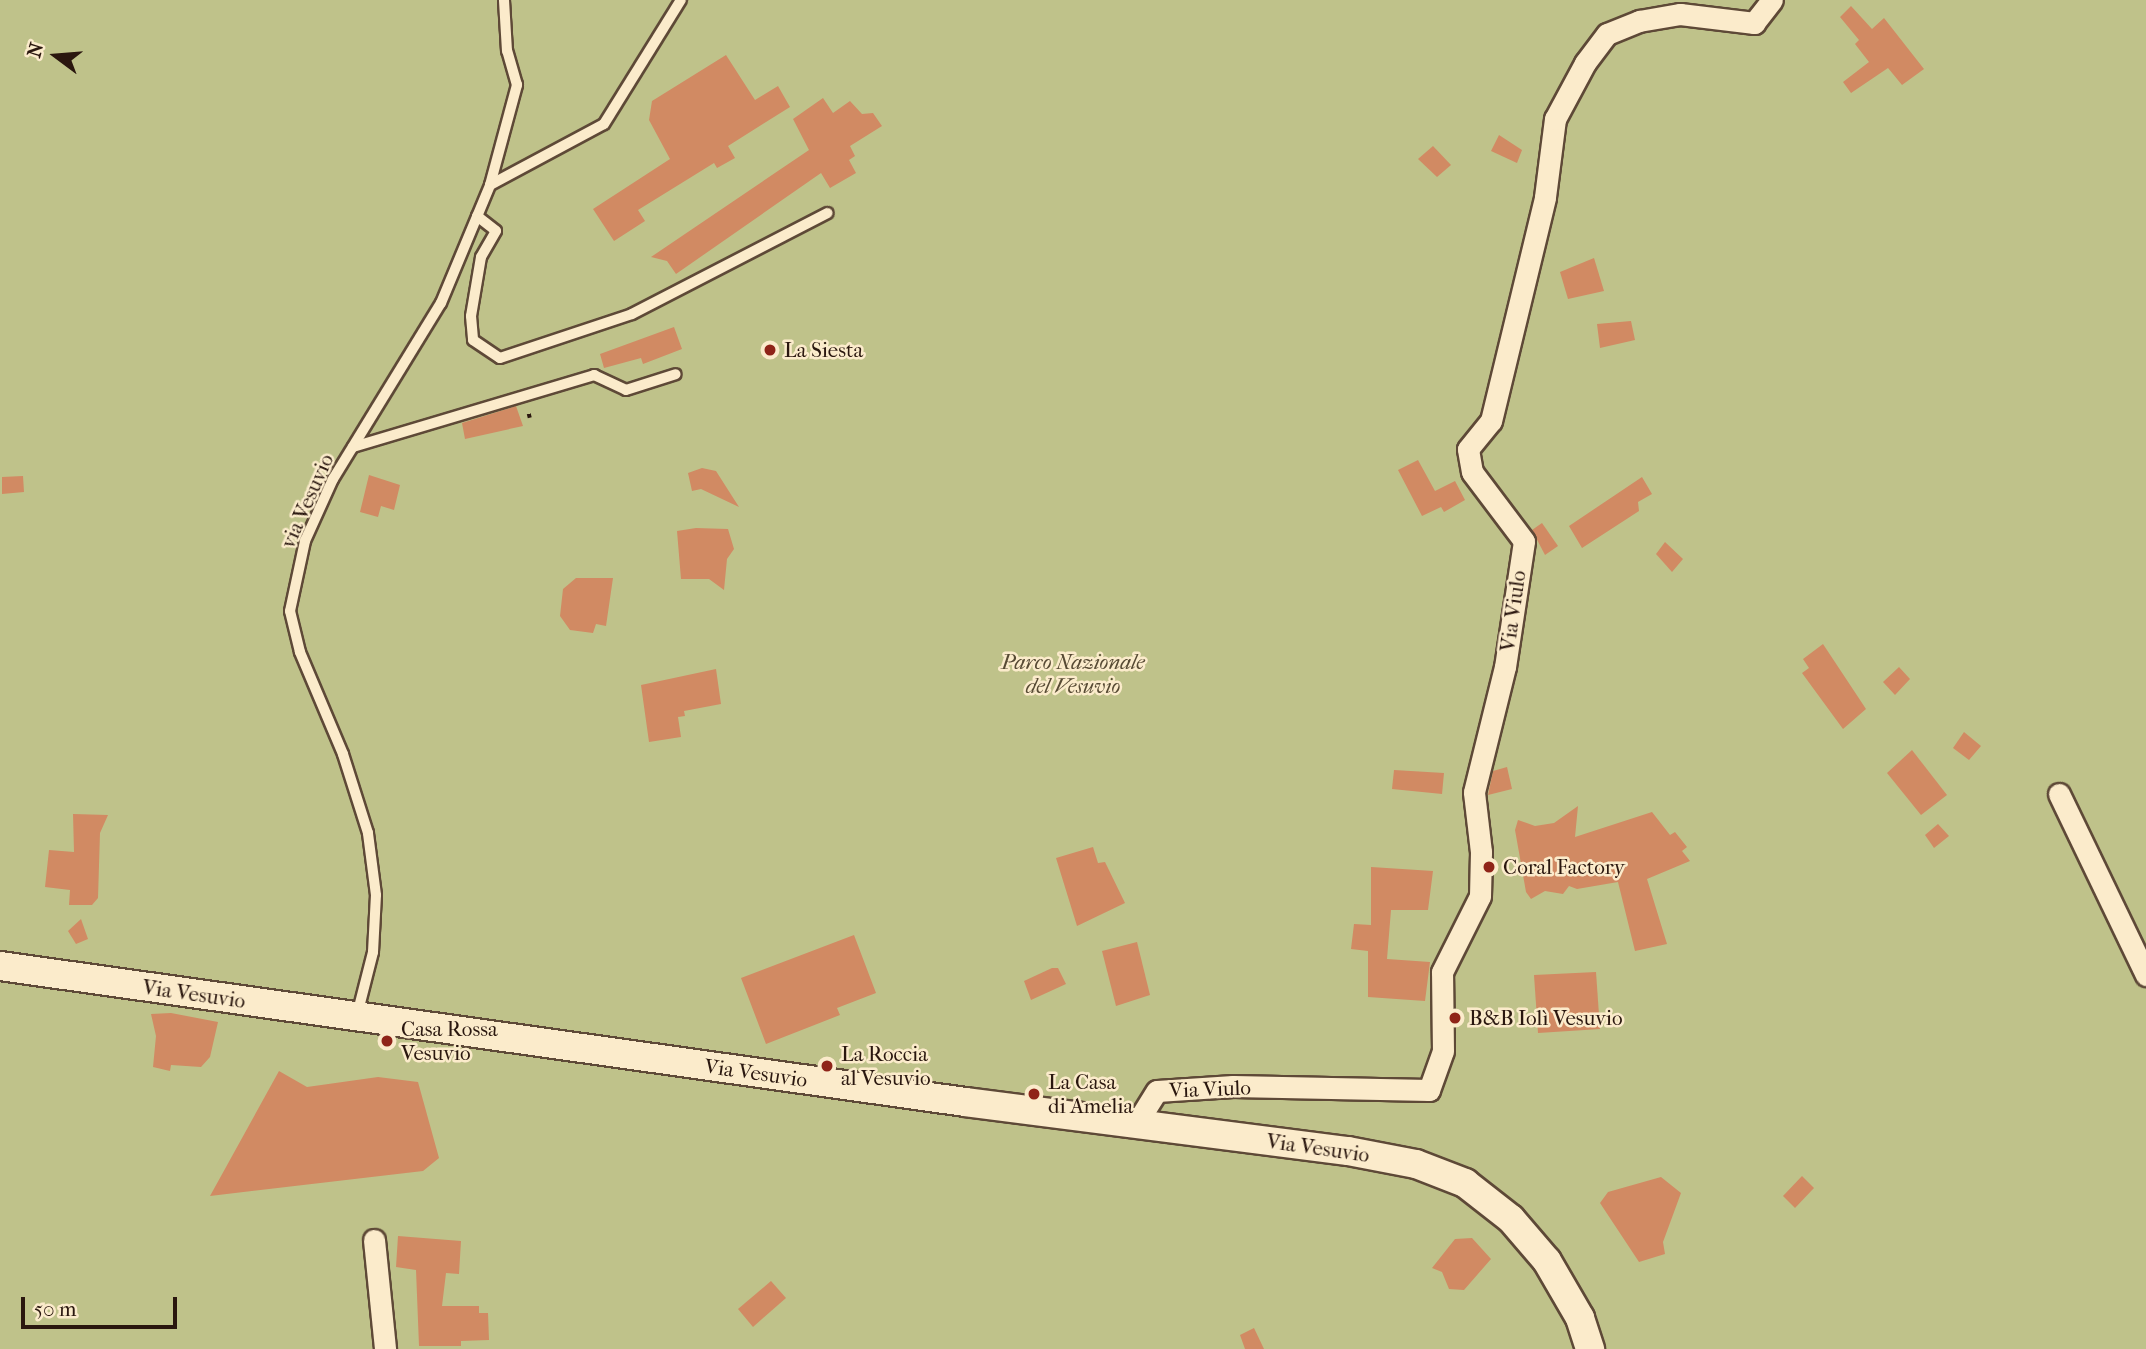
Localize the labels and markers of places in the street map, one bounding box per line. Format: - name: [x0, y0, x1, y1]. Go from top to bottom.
- place label: La Siesta: [784, 337, 863, 363]
- marker: La Siesta: [762, 342, 778, 358]
- place label: Coral Factory: [1503, 854, 1625, 880]
- marker: Coral Factory: [1481, 859, 1497, 875]
- place label: B&B Iolì Vesuvio: [1469, 1005, 1623, 1031]
- marker: B&B Iolì Vesuvio: [1447, 1010, 1463, 1026]
- place label: Casa Rossa Vesuvio: [401, 1016, 498, 1066]
- marker: Casa Rossa Vesuvio: [379, 1033, 395, 1049]
- place label: La Roccia al Vesuvio: [841, 1041, 931, 1091]
- marker: La Roccia al Vesuvio: [819, 1058, 835, 1074]
- place label: La Casa di Amelia: [1048, 1069, 1133, 1119]
- marker: La Casa di Amelia: [1026, 1086, 1042, 1102]

